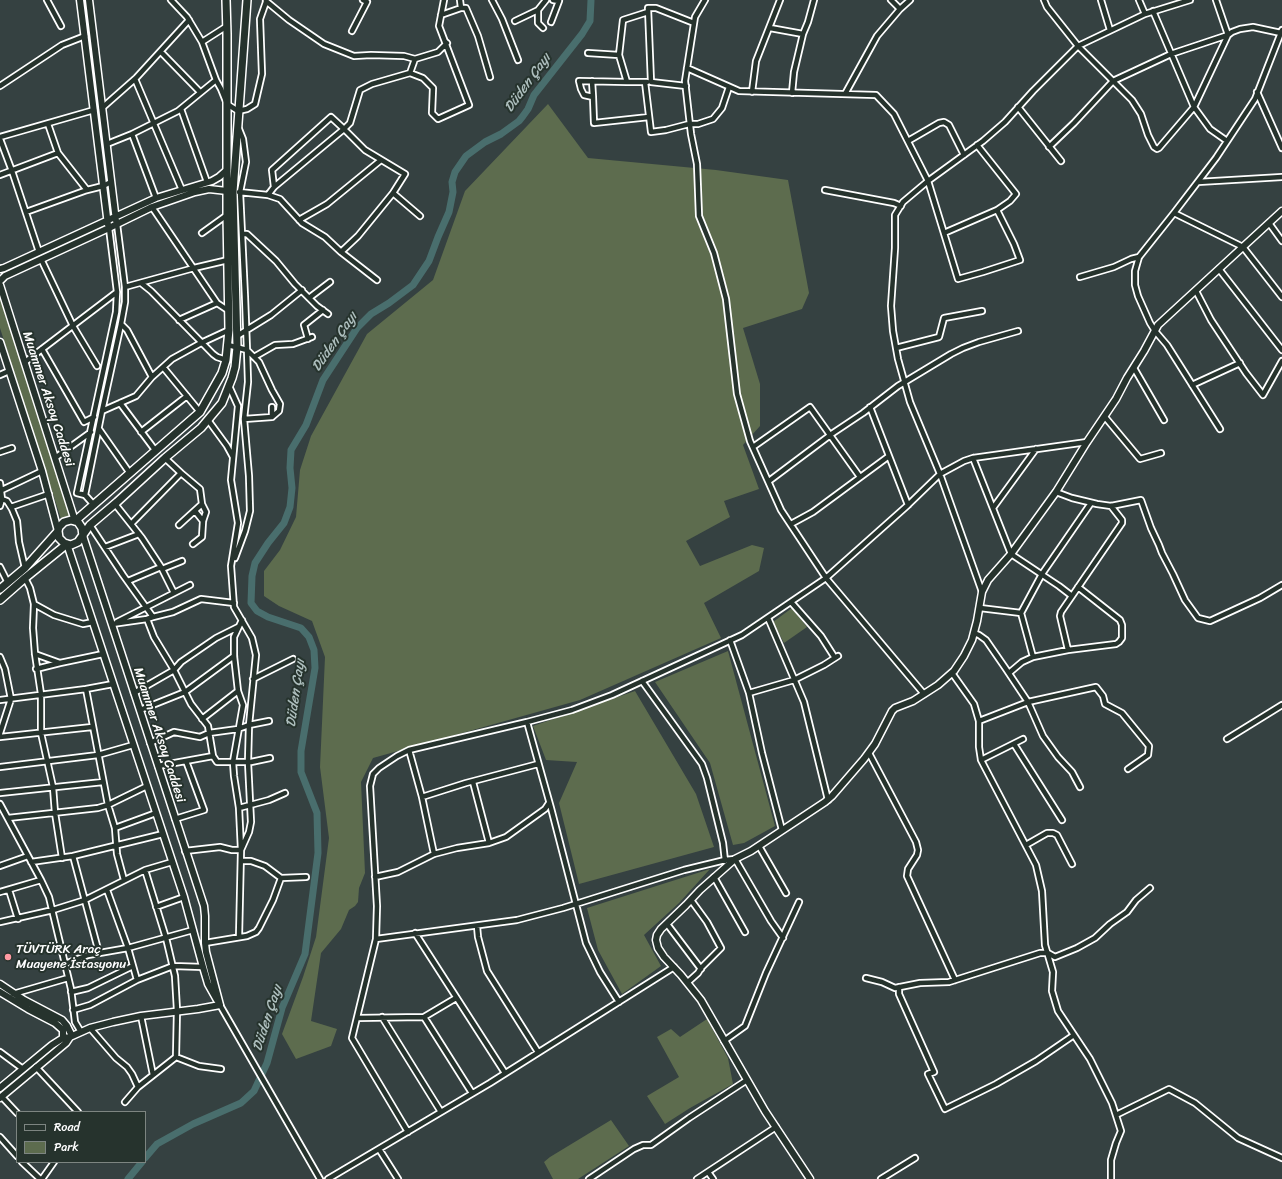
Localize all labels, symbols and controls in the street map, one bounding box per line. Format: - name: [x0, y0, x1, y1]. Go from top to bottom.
- water label: Düden Çayı: [501, 50, 555, 116]
- water label: Düden Çayı: [308, 309, 362, 375]
- street label: Muammer Aksoy Caddesi: [19, 330, 77, 468]
- water label: Düden Çayı: [283, 658, 309, 728]
- street label: Muammer Aksoy Caddesi: [130, 666, 188, 804]
- place label: TÜVTÜRK Araç Muayene İstasyonu: [16, 942, 126, 973]
- marker: TÜVTÜRK Araç Muayene İstasyonu: [3, 952, 13, 962]
- water label: Düden Çayı: [249, 983, 287, 1053]
- legend: [16, 1111, 146, 1163]
- text: Road: [54, 1116, 80, 1138]
- text: Park: [54, 1136, 79, 1158]

